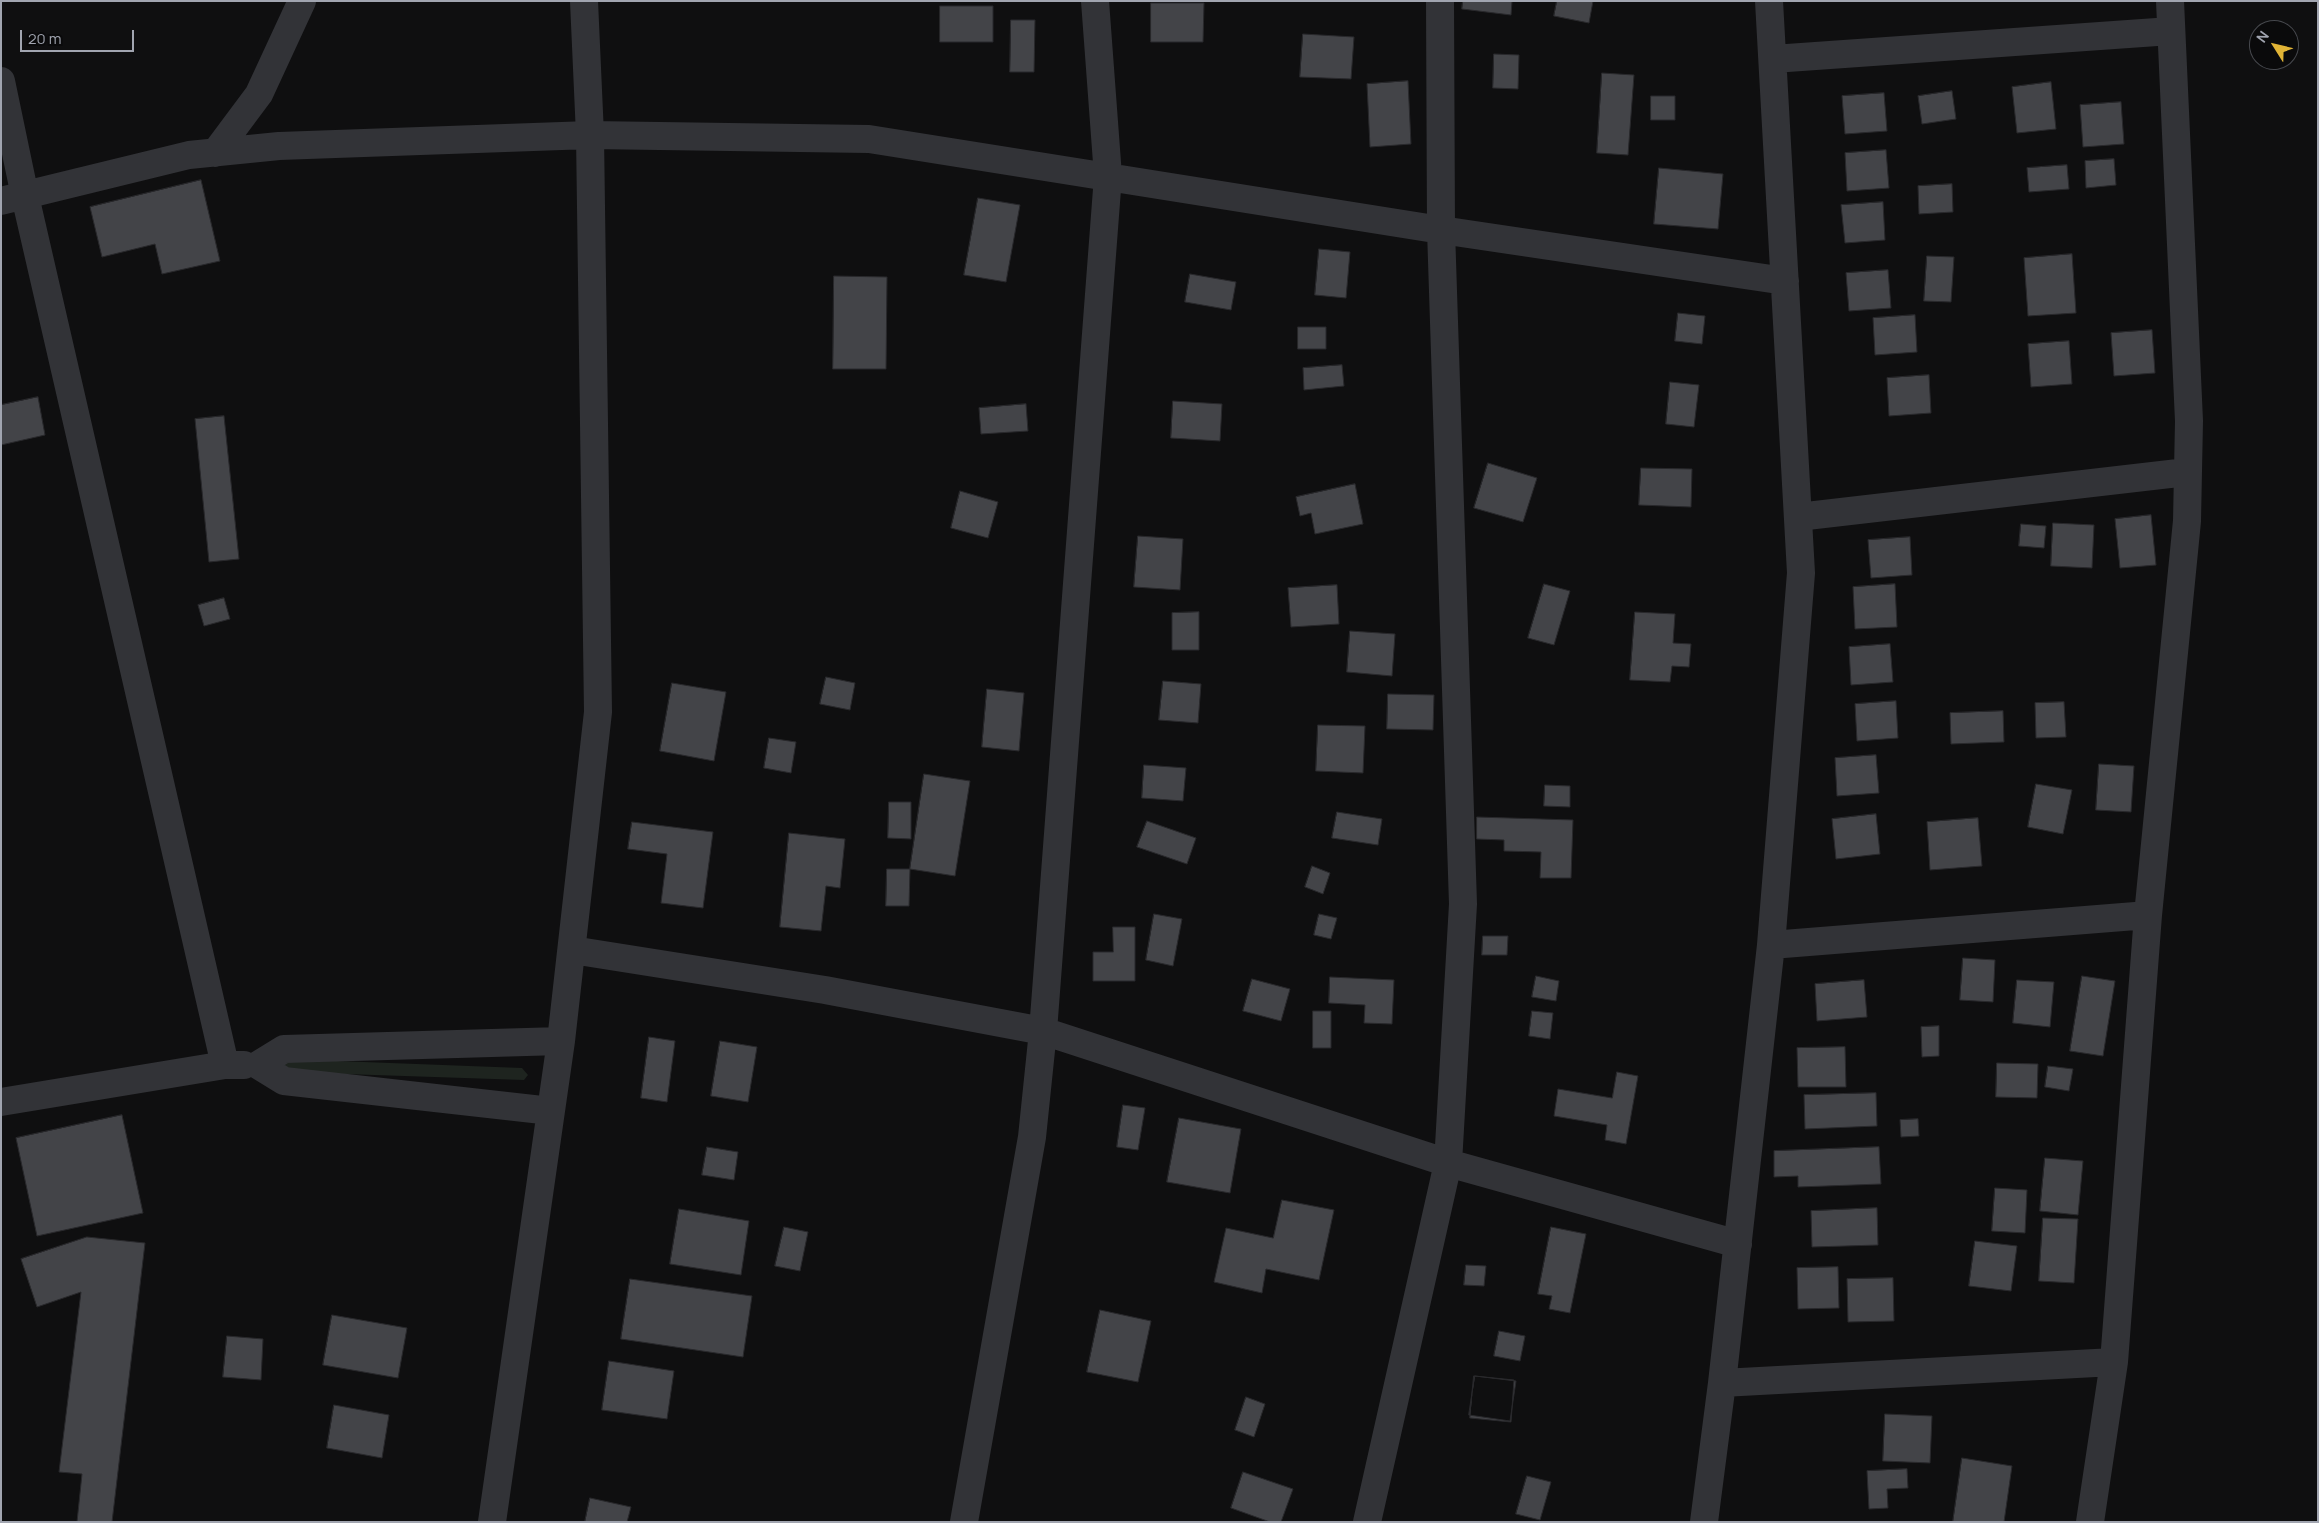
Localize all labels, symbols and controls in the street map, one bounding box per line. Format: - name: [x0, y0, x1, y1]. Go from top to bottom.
- scale bar: [22, 20, 136, 52]
- north arrow: [2249, 20, 2299, 70]
- text: N: [2252, 27, 2273, 46]
- text: 20 m: [28, 28, 61, 49]

